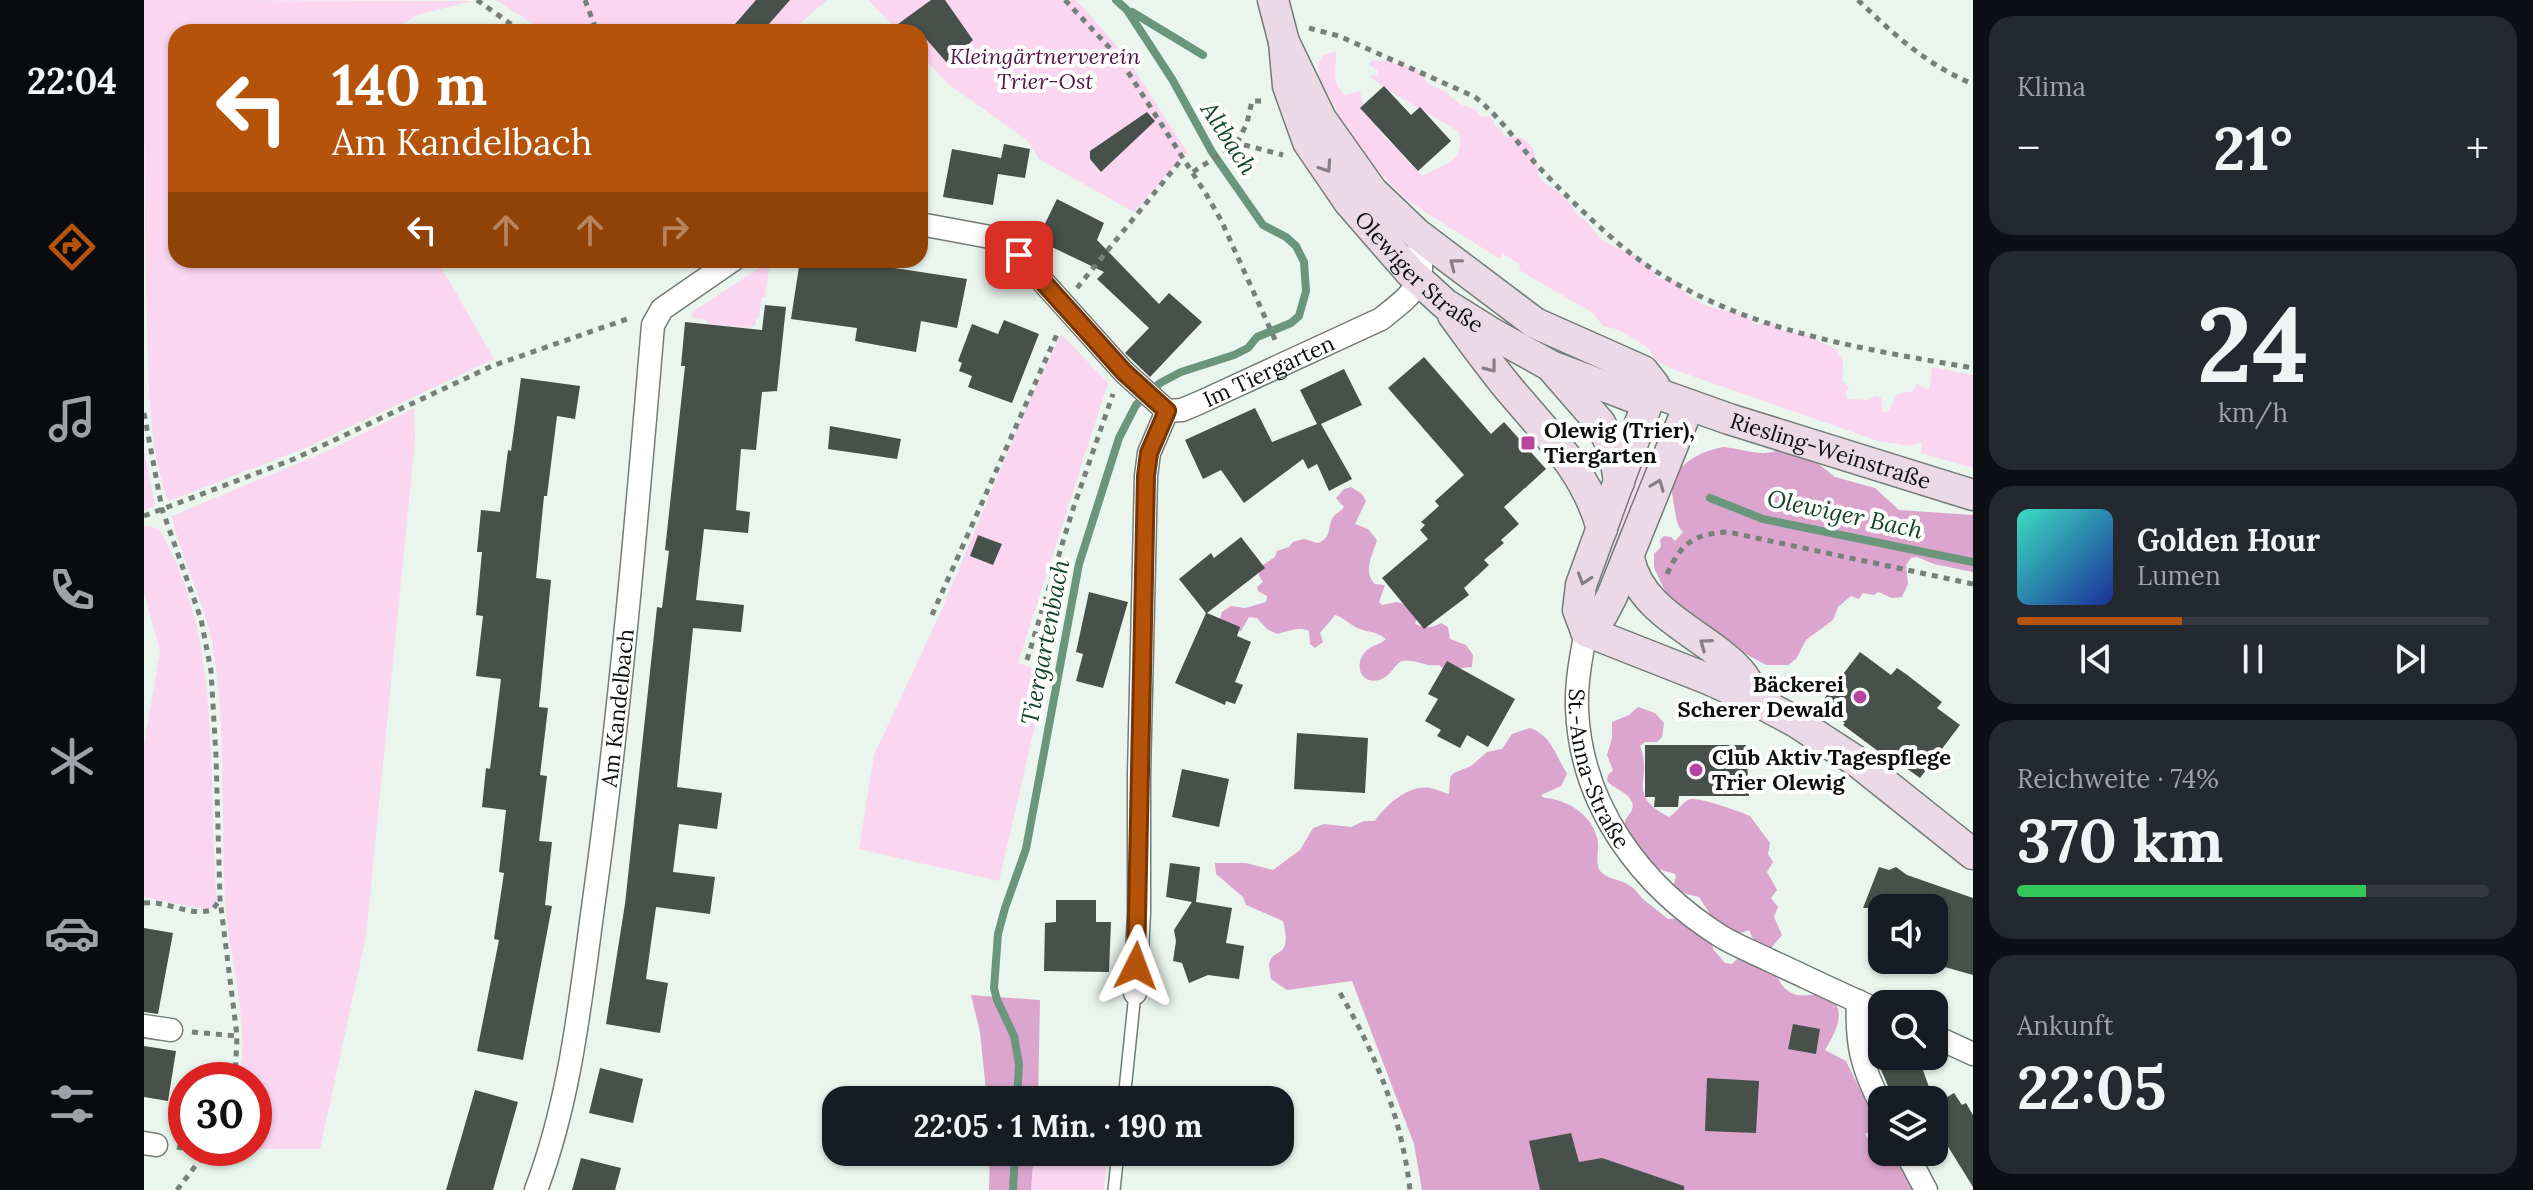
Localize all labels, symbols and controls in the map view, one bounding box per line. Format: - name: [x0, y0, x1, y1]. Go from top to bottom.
- park label: Kleingärtnerverein Trier-Ost: [950, 42, 1141, 95]
- text: 140 m: [332, 49, 487, 120]
- icon: left: [200, 56, 304, 160]
- text: 22:04: [27, 58, 117, 104]
- text: Klima: [2017, 70, 2086, 103]
- water label: Altbach: [1193, 95, 1264, 181]
- text: 21°: [2213, 110, 2293, 186]
- text: Am Kandelbach: [332, 119, 592, 165]
- text: −: [2017, 120, 2040, 176]
- text: +: [2466, 120, 2489, 176]
- one-way arrow: [1316, 159, 1331, 173]
- street label: Olewiger Straße: [1349, 205, 1489, 339]
- icon: left: [400, 208, 444, 252]
- icon: ahead: [484, 208, 528, 252]
- icon: ahead: [568, 208, 612, 252]
- icon: right: [652, 208, 696, 252]
- icon: directions: [44, 219, 100, 275]
- pin: [985, 221, 1053, 289]
- icon: arrive: [997, 233, 1041, 277]
- one-way arrow: [1449, 259, 1464, 273]
- text: 24: [2197, 277, 2309, 410]
- street label: Im Tiergarten: [1198, 329, 1339, 413]
- one-way arrow: [1482, 358, 1496, 373]
- icon: music: [44, 391, 100, 447]
- text: km/h: [2218, 396, 2288, 429]
- street label: Riesling-Weinstraße: [1727, 406, 1934, 495]
- place label: Olewig (Trier), Tiergarten: [1544, 416, 1695, 469]
- marker: Olewig (Trier), Tiergarten: [1519, 434, 1537, 452]
- one-way arrow: [1648, 479, 1665, 493]
- water label: Olewiger Bach: [1764, 482, 1926, 546]
- text: Golden Hour: [2137, 521, 2320, 559]
- water label: Tiergartenbach: [1014, 556, 1076, 727]
- text: Lumen: [2137, 559, 2221, 592]
- icon: phone: [44, 562, 100, 618]
- one-way arrow: [1577, 572, 1593, 586]
- street label: Am Kandelbach: [595, 627, 640, 790]
- icon: previous: [2074, 637, 2118, 681]
- icon: pause: [2231, 637, 2275, 681]
- icon: next: [2388, 637, 2432, 681]
- one-way arrow: [1699, 640, 1714, 654]
- place label: Bäckerei Scherer Dewald: [1678, 670, 1844, 723]
- street label: St.-Anna-Straße: [1563, 688, 1636, 854]
- marker: Bäckerei Scherer Dewald: [1851, 688, 1869, 706]
- icon: climate: [44, 733, 100, 789]
- place label: Club Aktiv Tagespflege Trier Olewig: [1712, 743, 1951, 796]
- marker: Club Aktiv Tagespflege Trier Olewig: [1687, 761, 1705, 779]
- text: Reichweite · 74%: [2017, 762, 2219, 795]
- text: 370 km: [2017, 802, 2224, 878]
- map controls: [1868, 894, 1948, 1166]
- button: sound: [1868, 894, 1948, 974]
- icon: car: [44, 905, 100, 961]
- position arrow: [1094, 924, 1178, 1008]
- button: search: [1868, 990, 1948, 1070]
- text: Ankunft: [2017, 1009, 2114, 1042]
- text: 22:05: [2017, 1049, 2167, 1125]
- speed limit sign: 30: [168, 1062, 272, 1166]
- icon: filters: [44, 1076, 100, 1132]
- button: layers: [1868, 1086, 1948, 1166]
- text: 22:05 · 1 Min. · 190 m: [914, 1107, 1202, 1145]

